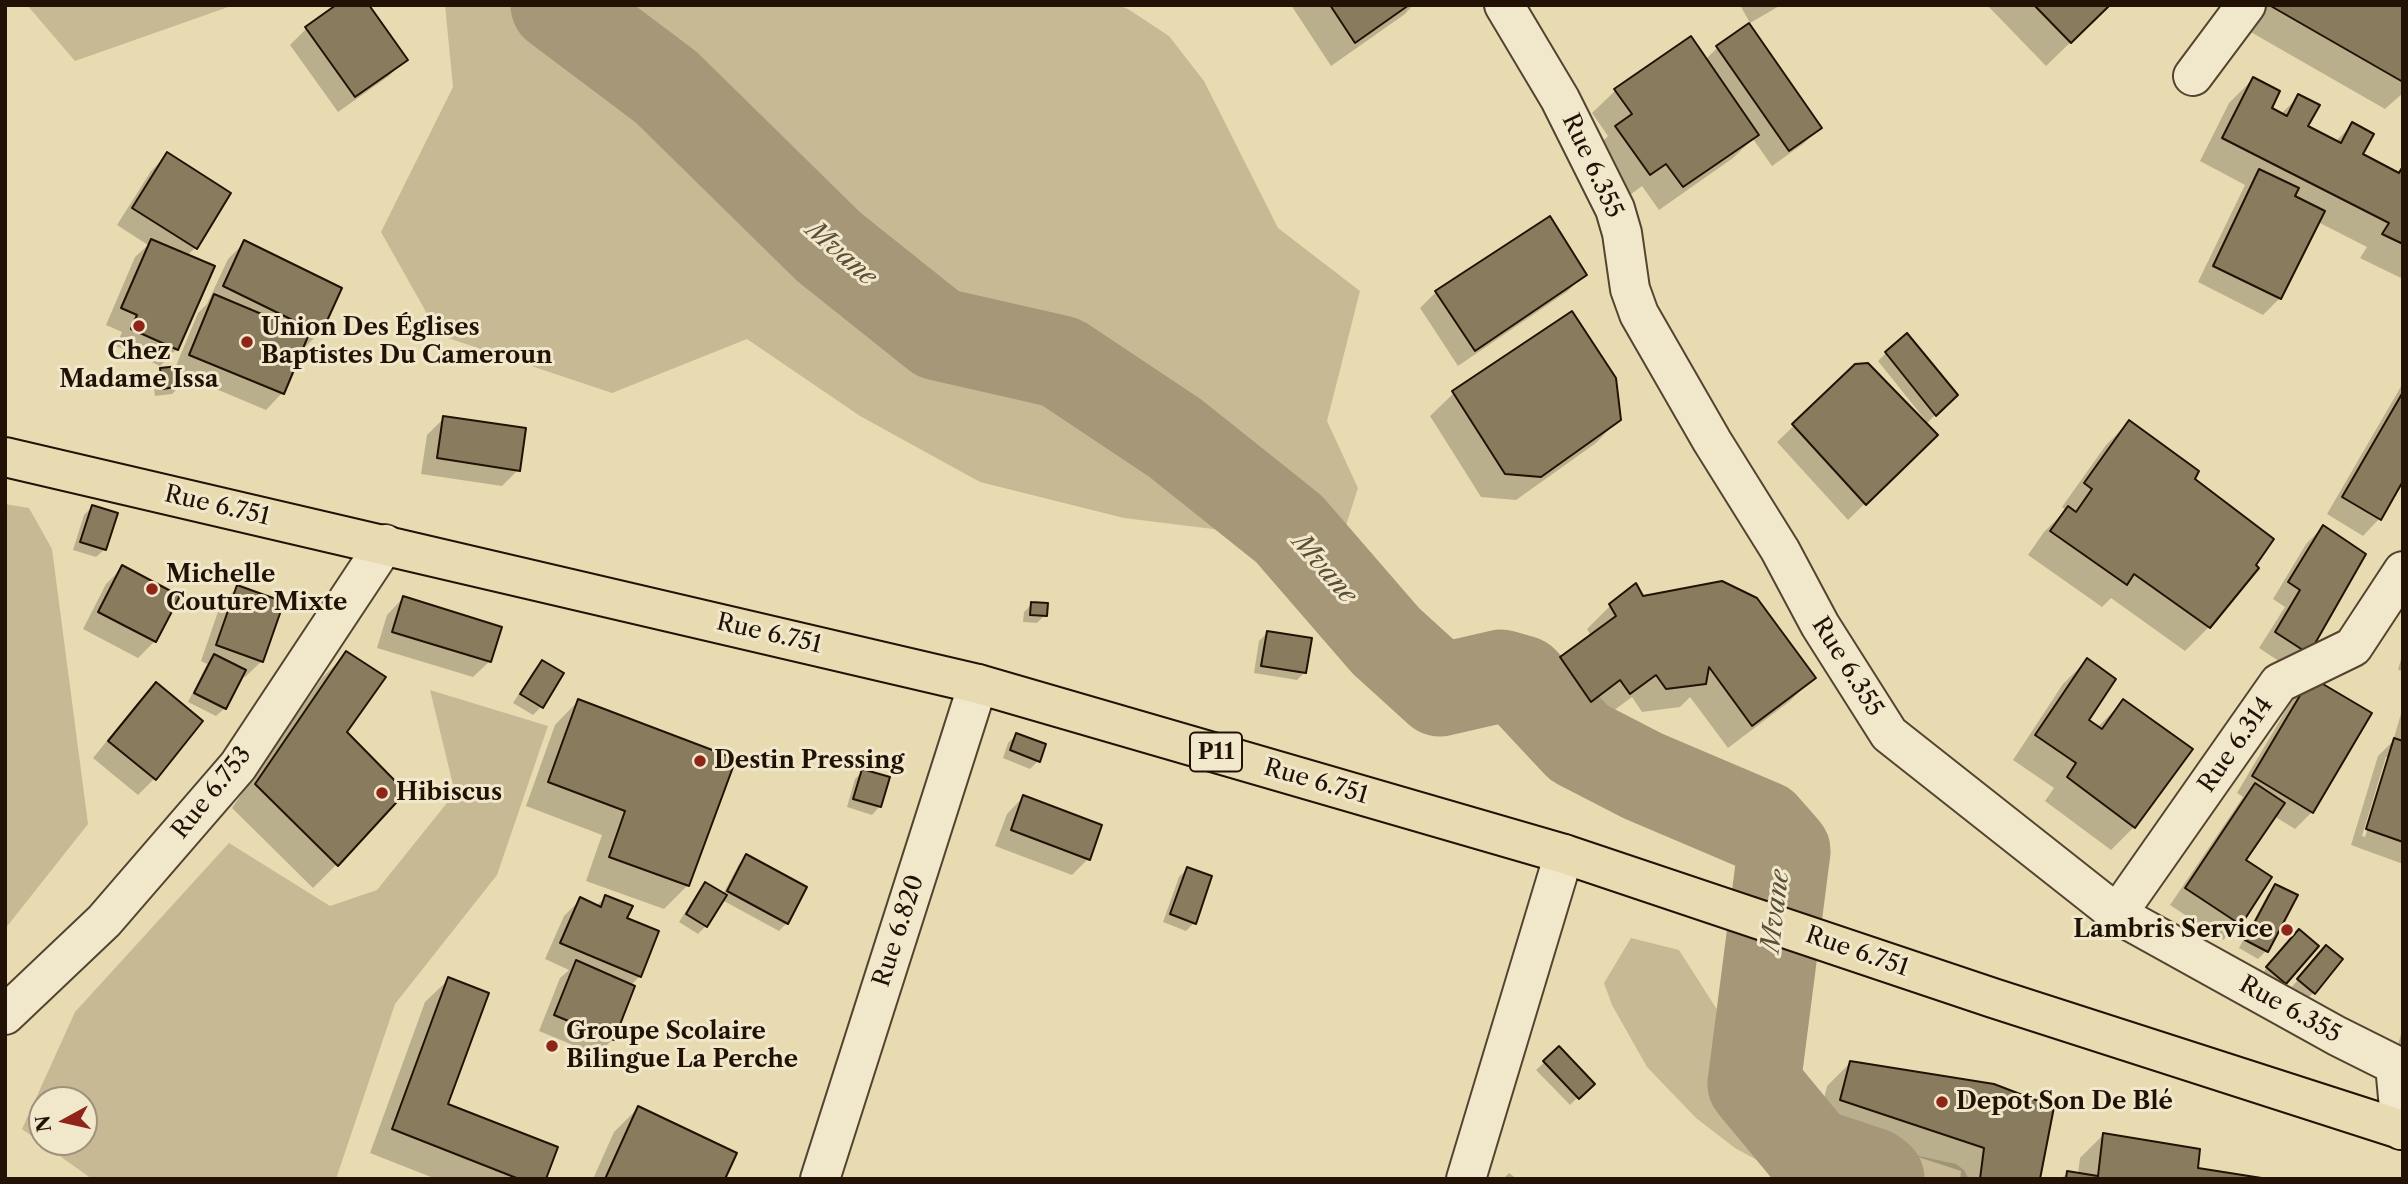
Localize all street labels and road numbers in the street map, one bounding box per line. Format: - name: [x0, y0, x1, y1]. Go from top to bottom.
- street label: Rue 6.355: [1555, 109, 1629, 223]
- street label: Rue 6.751: [162, 480, 272, 532]
- street label: Rue 6.751: [714, 608, 824, 660]
- street label: Rue 6.355: [1805, 612, 1889, 722]
- street label: Rue 6.314: [2193, 692, 2279, 798]
- road number: P11: [1190, 732, 1242, 772]
- street label: Rue 6.753: [166, 741, 258, 845]
- street label: Rue 6.751: [1261, 753, 1371, 811]
- street label: Rue 6.820: [867, 872, 931, 990]
- street label: Rue 6.751: [1802, 921, 1912, 983]
- street label: Rue 6.355: [2234, 970, 2346, 1050]

